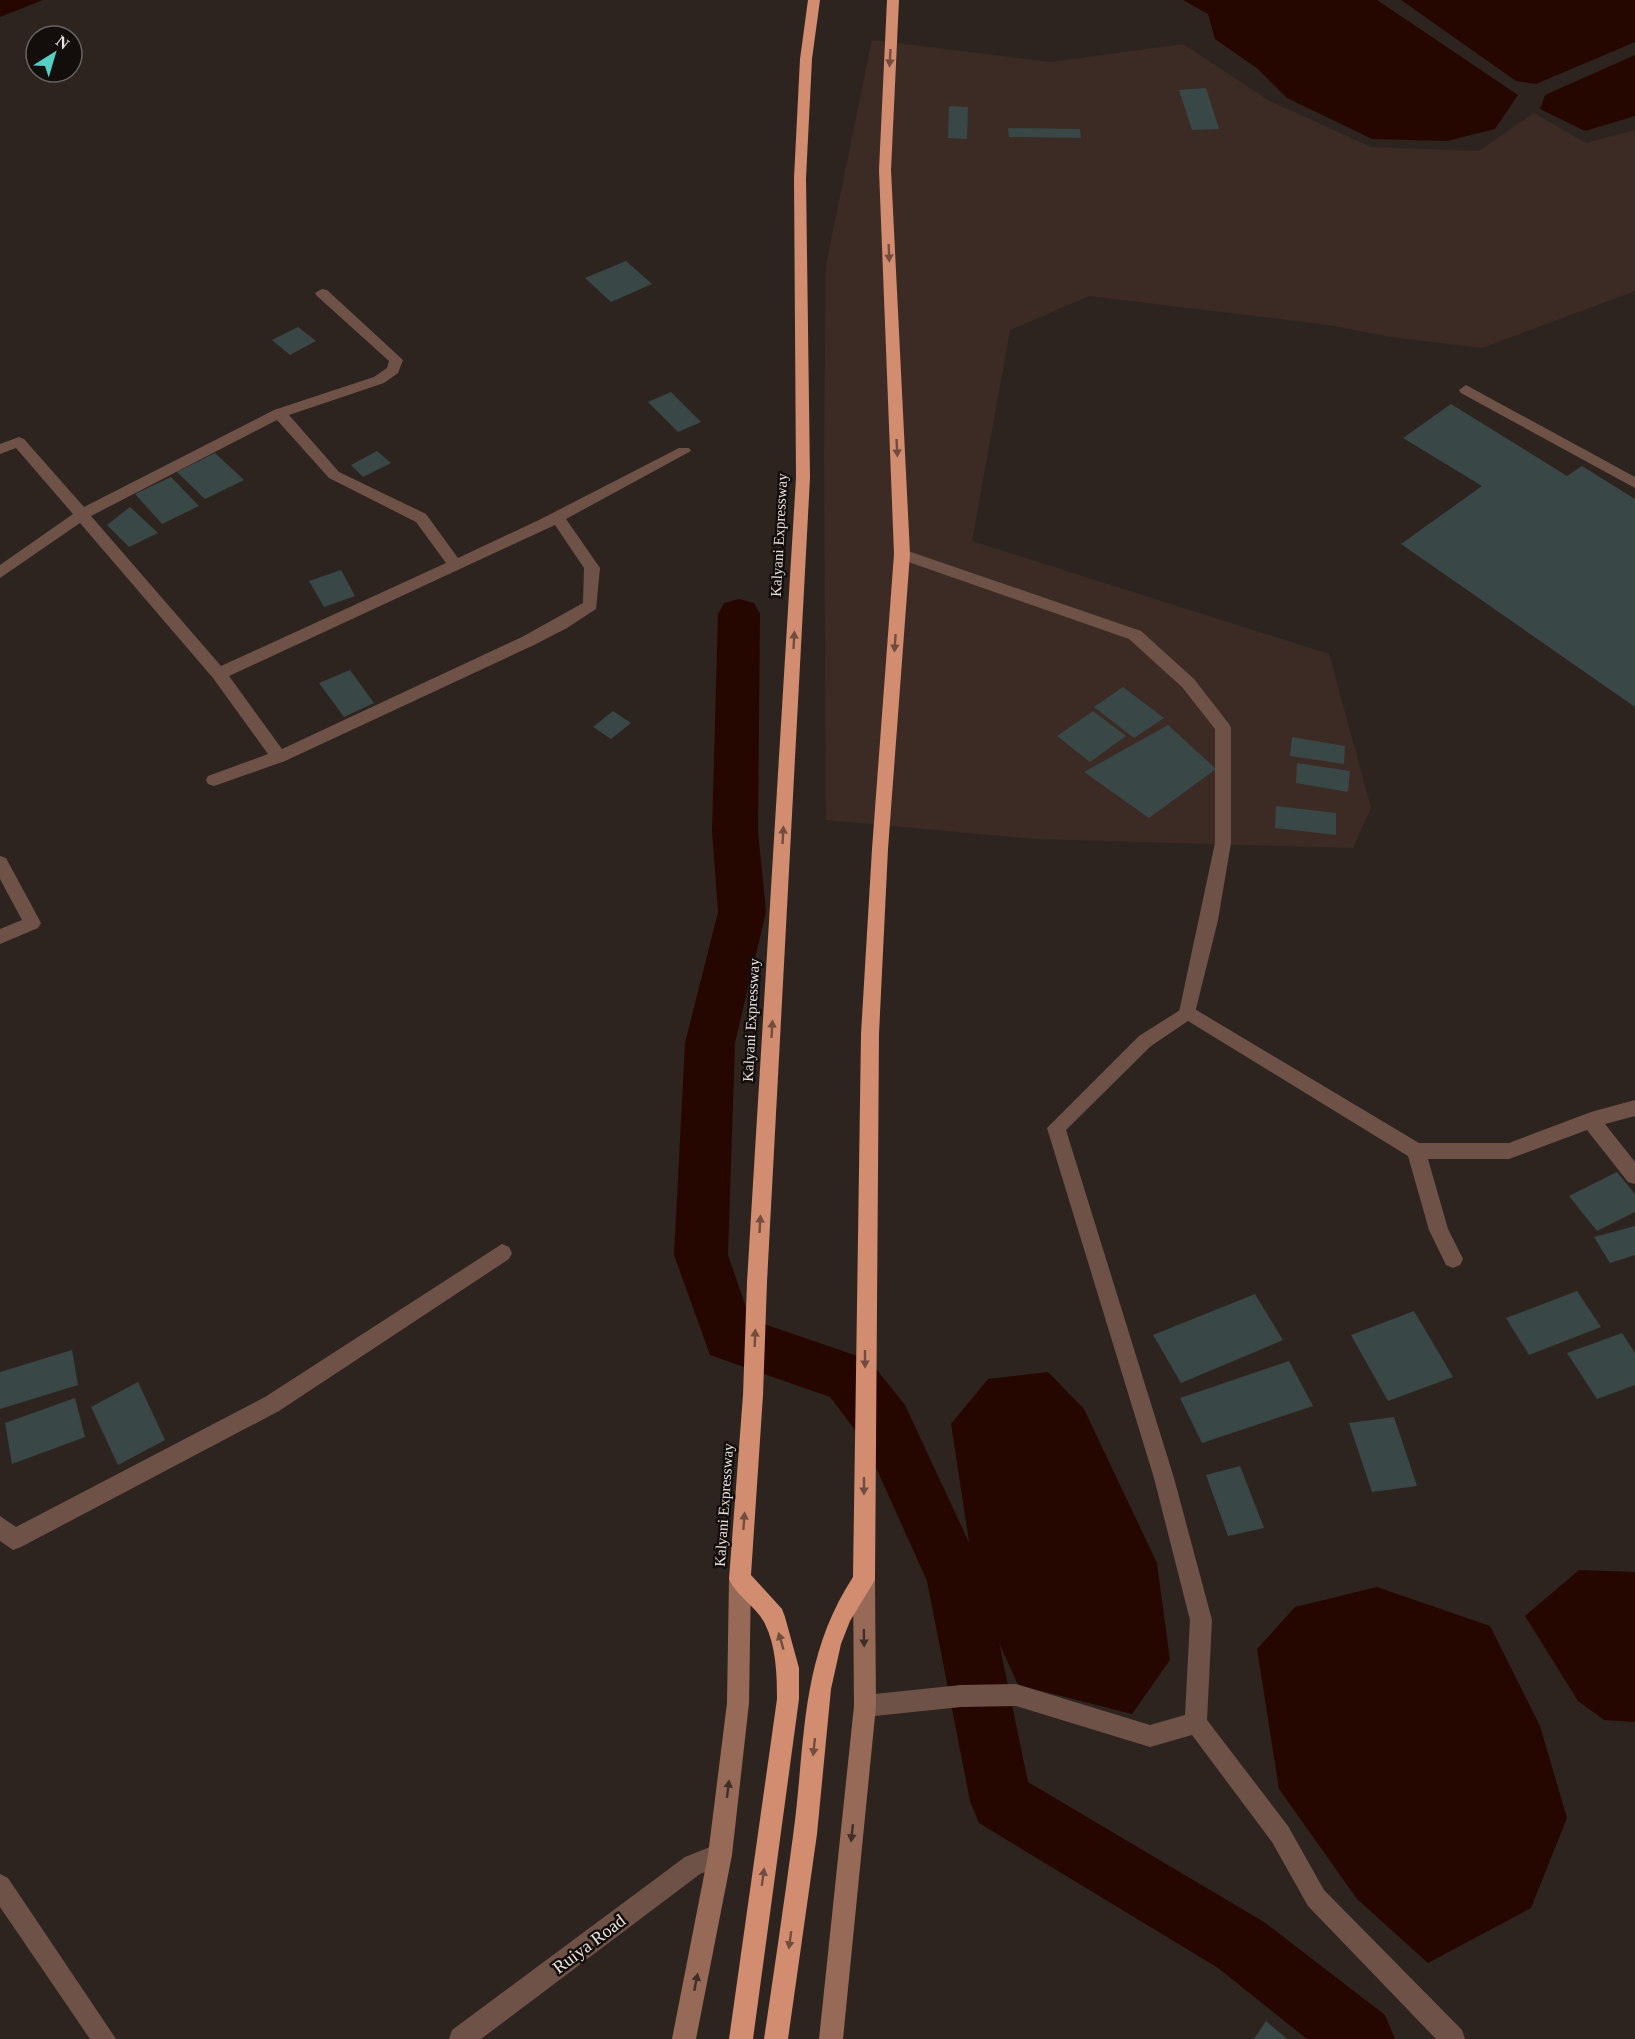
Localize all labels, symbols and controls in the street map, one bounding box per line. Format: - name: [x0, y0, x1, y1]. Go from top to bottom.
- north arrow: [24, 24, 84, 84]
- text: N: [53, 32, 73, 53]
- one-way arrow: [886, 49, 895, 68]
- one-way arrow: [884, 244, 893, 263]
- one-way arrow: [892, 439, 901, 458]
- street label: Kalyani Expressway: [768, 472, 790, 597]
- one-way arrow: [789, 630, 799, 649]
- one-way arrow: [891, 633, 900, 652]
- one-way arrow: [778, 825, 787, 844]
- street label: Kalyani Expressway: [740, 957, 762, 1082]
- one-way arrow: [767, 1020, 776, 1039]
- one-way arrow: [756, 1214, 765, 1233]
- one-way arrow: [750, 1329, 760, 1348]
- one-way arrow: [860, 1349, 870, 1368]
- street label: Kalyani Expressway: [712, 1442, 736, 1567]
- one-way arrow: [860, 1477, 869, 1496]
- one-way arrow: [739, 1511, 749, 1530]
- one-way arrow: [859, 1629, 869, 1648]
- one-way arrow: [775, 1632, 785, 1650]
- one-way arrow: [809, 1738, 819, 1757]
- one-way arrow: [723, 1780, 732, 1799]
- one-way arrow: [847, 1823, 857, 1842]
- one-way arrow: [759, 1867, 768, 1886]
- street label: Ruiya Road: [549, 1910, 629, 1978]
- one-way arrow: [785, 1931, 794, 1950]
- one-way arrow: [692, 1972, 701, 1991]

